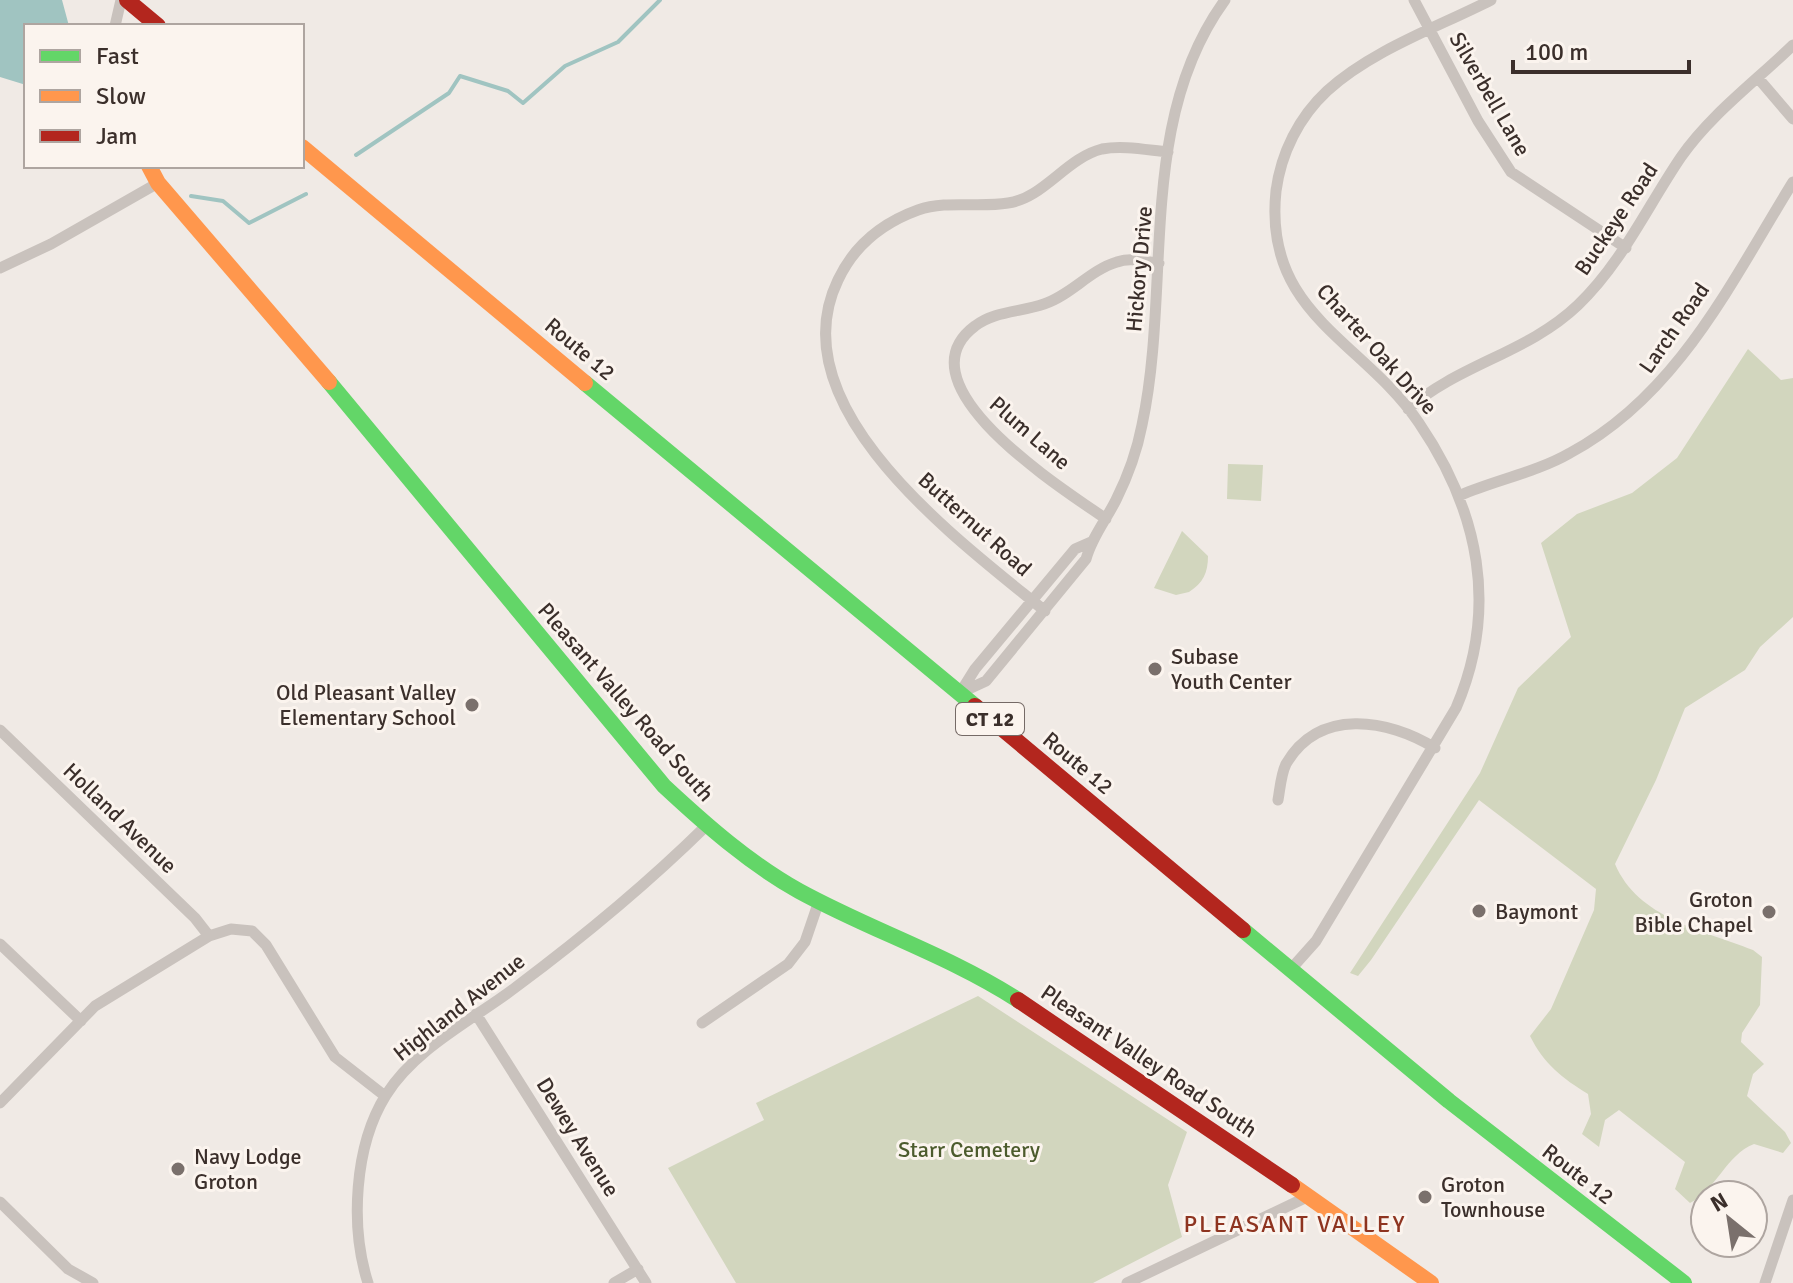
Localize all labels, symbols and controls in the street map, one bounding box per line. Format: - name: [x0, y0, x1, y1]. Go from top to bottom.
- legend: [24, 24, 304, 168]
- scale bar: [1513, 24, 1689, 74]
- street label: Silverbell Lane: [1444, 27, 1536, 161]
- text: 100 m: [1525, 37, 1588, 67]
- text: Fast: [96, 41, 139, 71]
- text: Slow: [96, 81, 146, 111]
- text: Jam: [96, 121, 137, 151]
- street label: Buckeye Road: [1568, 158, 1664, 280]
- street label: Hickory Drive: [1120, 205, 1158, 333]
- street label: Charter Oak Drive: [1311, 278, 1443, 420]
- street label: Larch Road: [1633, 278, 1715, 378]
- street label: Route 12: [539, 312, 621, 386]
- street label: Plum Lane: [984, 390, 1076, 476]
- street label: Butternut Road: [913, 466, 1037, 582]
- street label: Pleasant Valley Road South: [532, 597, 720, 807]
- place label: Subase Youth Center: [1171, 643, 1292, 695]
- marker: Subase Youth Center: [1146, 660, 1164, 678]
- place label: Old Pleasant Valley Elementary School: [276, 679, 457, 731]
- marker: Old Pleasant Valley Elementary School: [463, 696, 481, 714]
- road number: CT 12: [956, 703, 1024, 735]
- street label: Route 12: [1037, 726, 1119, 800]
- street label: Holland Avenue: [58, 757, 182, 879]
- place label: Groton Bible Chapel: [1634, 886, 1753, 938]
- place label: Baymont: [1495, 898, 1578, 925]
- marker: Baymont: [1470, 902, 1488, 920]
- marker: Groton Bible Chapel: [1760, 903, 1778, 921]
- street label: Highland Avenue: [388, 947, 530, 1067]
- street label: Pleasant Valley Road South: [1036, 979, 1262, 1143]
- street label: Dewey Avenue: [531, 1072, 625, 1202]
- park label: Starr Cemetery: [898, 1136, 1041, 1163]
- street label: Route 12: [1537, 1138, 1619, 1210]
- place label: Navy Lodge Groton: [194, 1143, 302, 1195]
- marker: Navy Lodge Groton: [169, 1160, 187, 1178]
- place label: Groton Townhouse: [1441, 1171, 1545, 1223]
- north arrow: [1689, 1179, 1769, 1259]
- text: N: [1706, 1187, 1733, 1218]
- marker: Groton Townhouse: [1416, 1188, 1434, 1206]
- district label: PLEASANT VALLEY: [1183, 1209, 1407, 1239]

